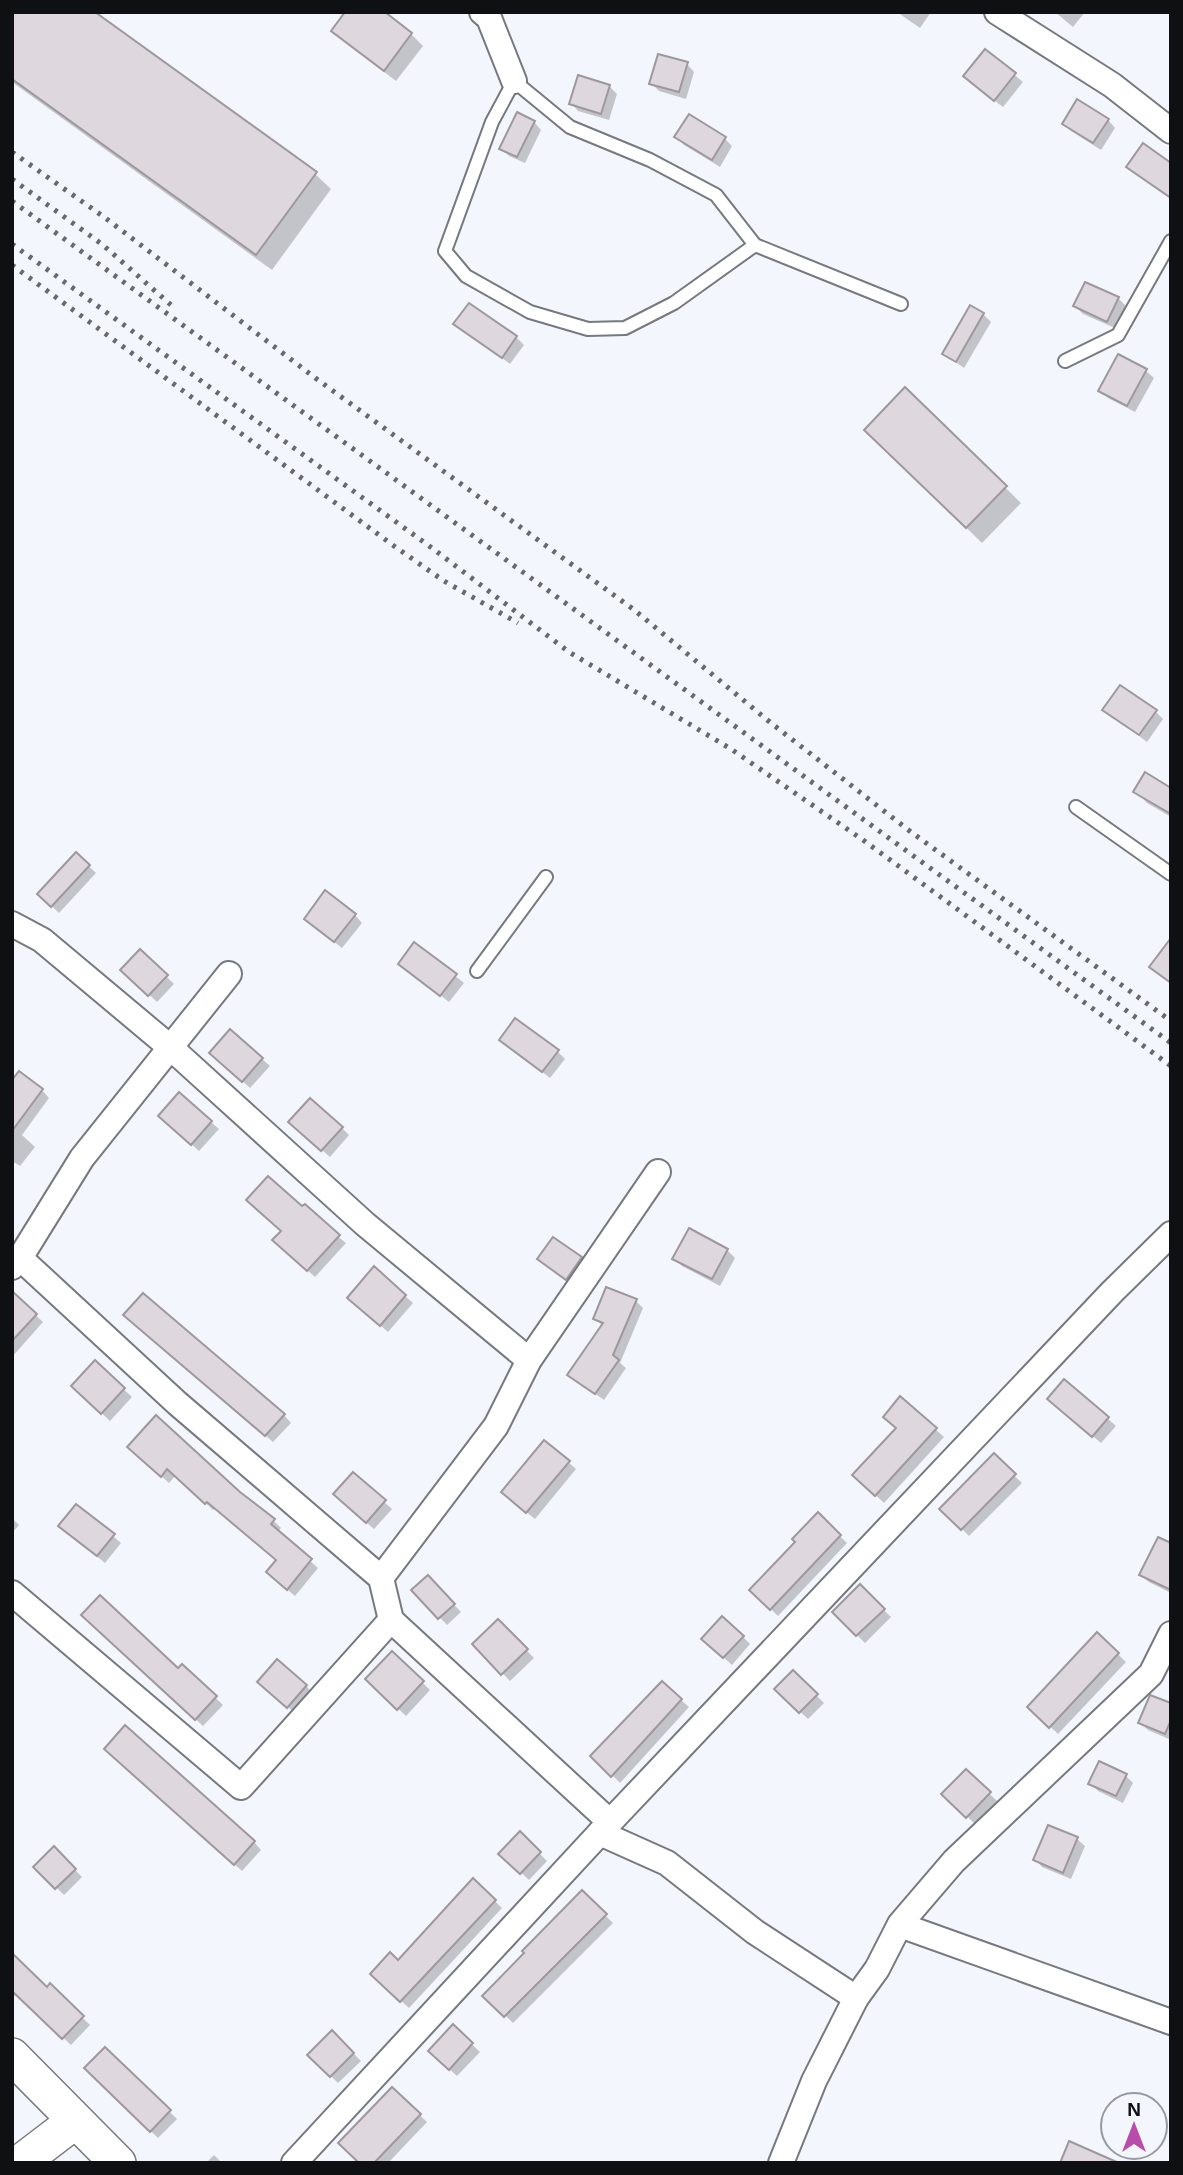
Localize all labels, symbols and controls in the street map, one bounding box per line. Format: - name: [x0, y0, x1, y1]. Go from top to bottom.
- north arrow: [1099, 2091, 1169, 2161]
- text: N: [1127, 2099, 1141, 2120]

